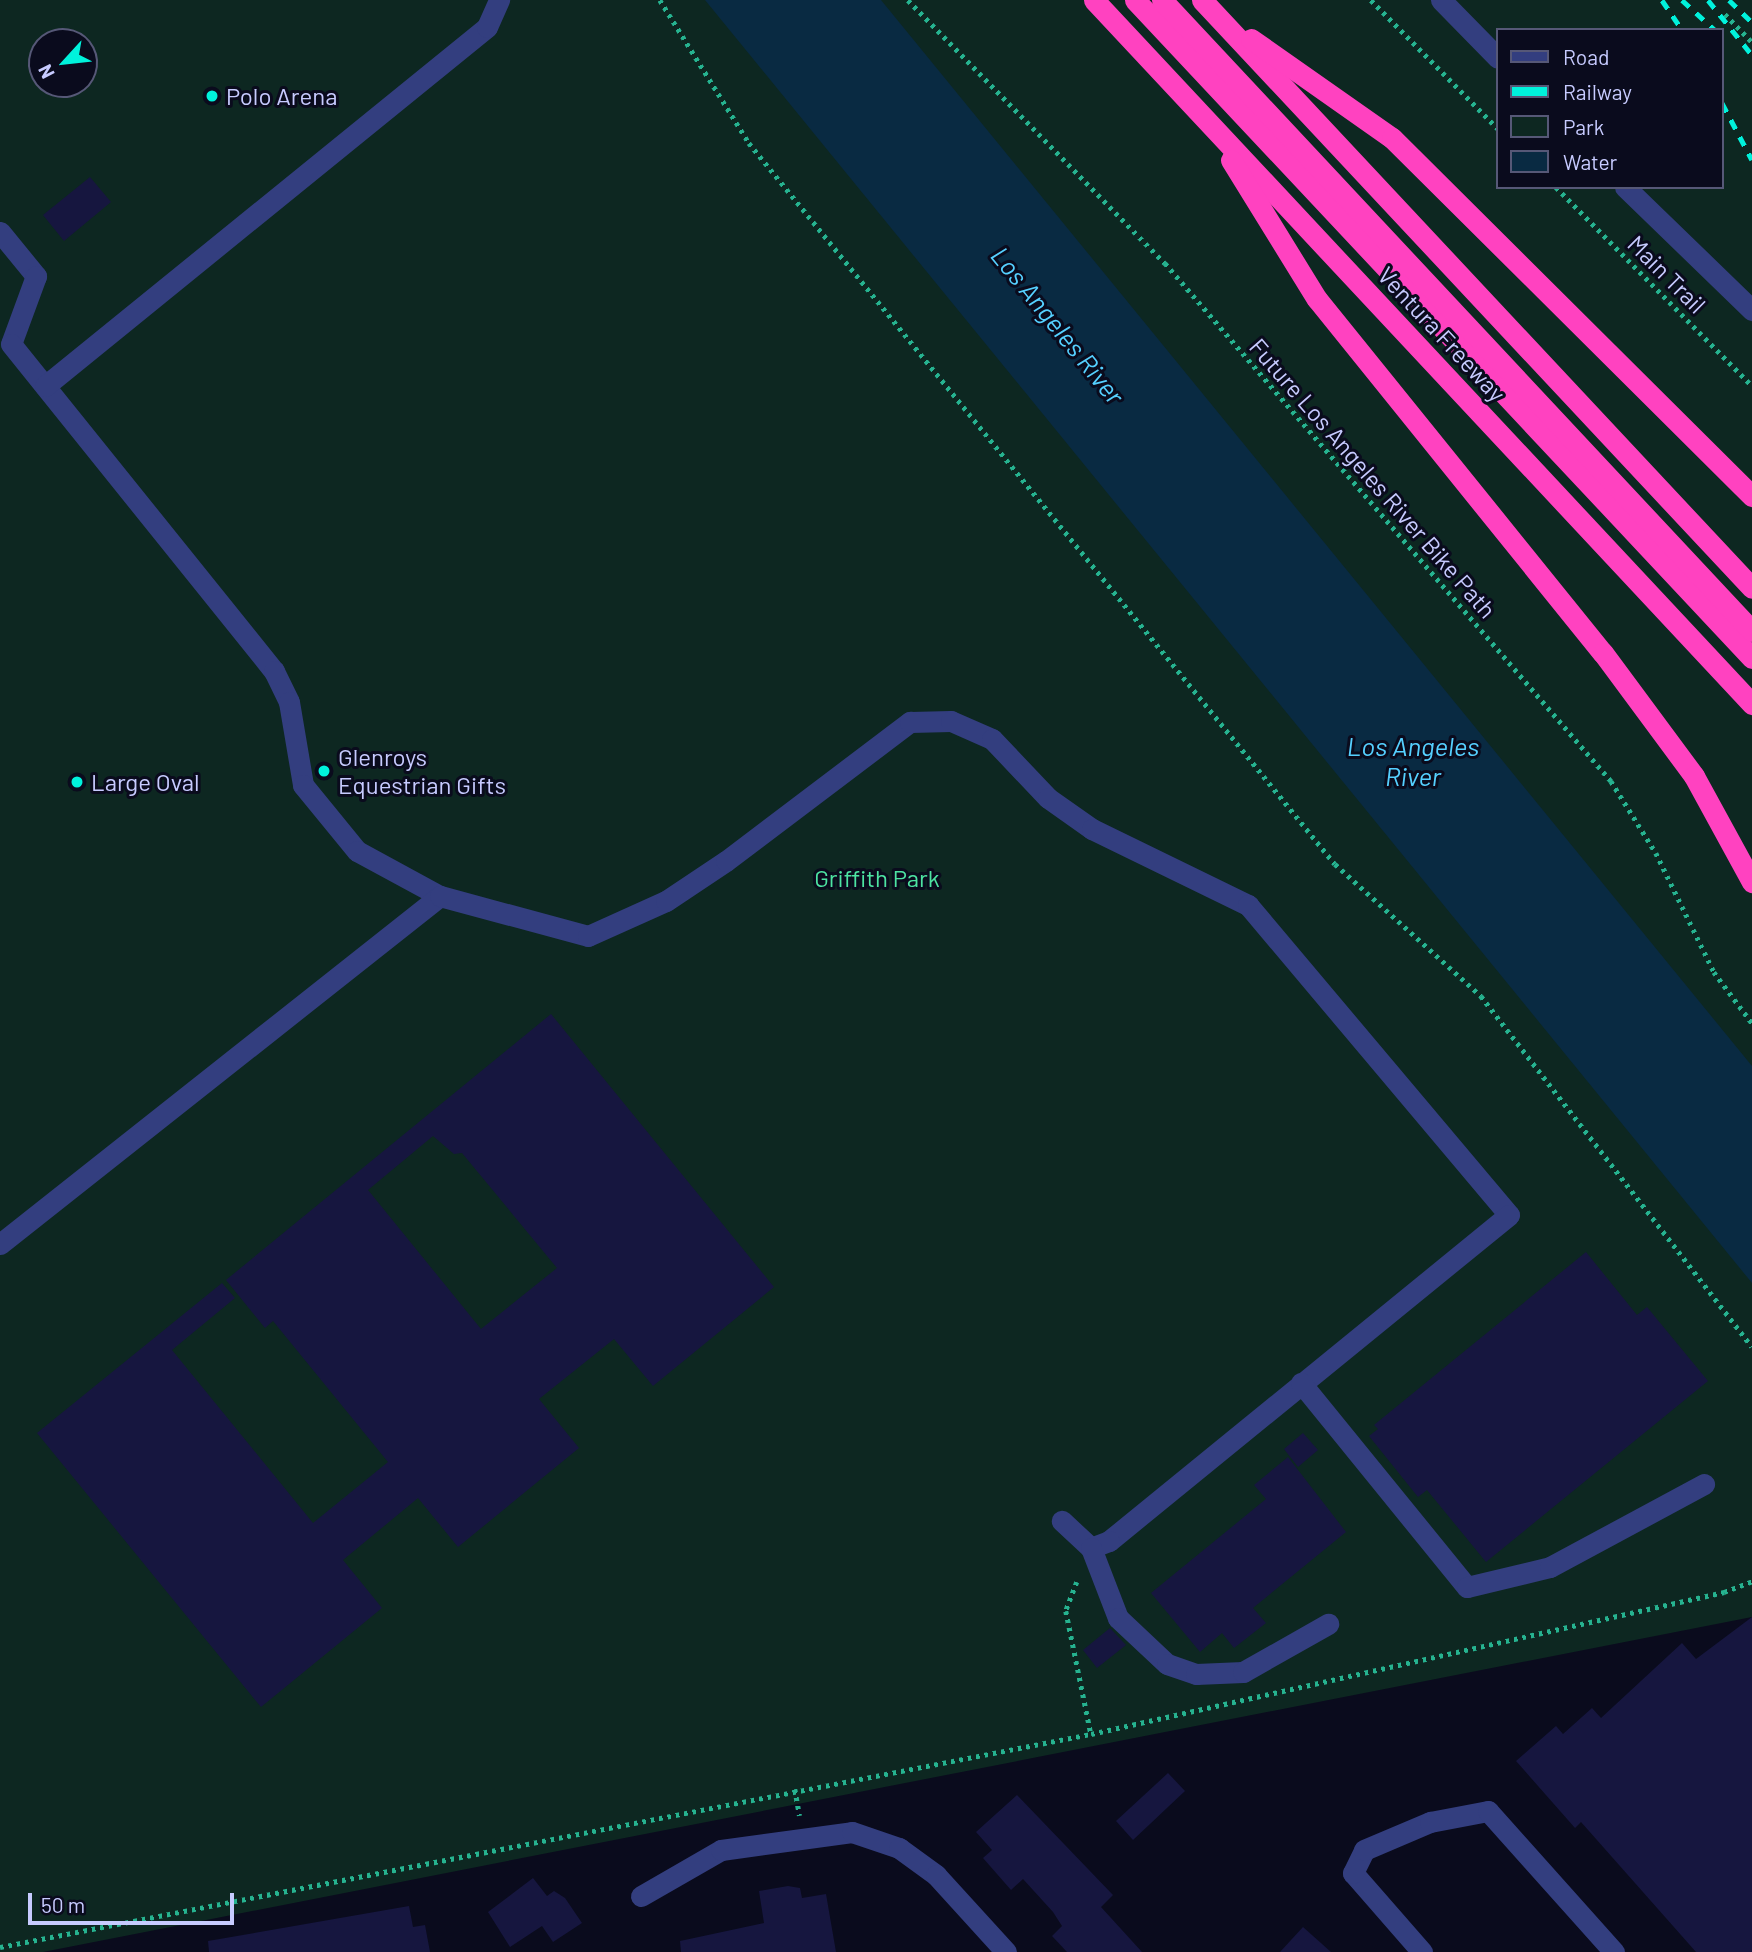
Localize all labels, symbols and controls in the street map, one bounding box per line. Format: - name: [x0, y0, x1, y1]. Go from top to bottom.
- north arrow: [28, 28, 98, 98]
- legend: [1496, 28, 1724, 189]
- text: Road: [1563, 44, 1609, 69]
- text: N: [33, 61, 59, 83]
- text: Railway: [1563, 79, 1632, 104]
- place label: Polo Arena: [226, 82, 337, 110]
- marker: Polo Arena: [204, 88, 220, 104]
- text: Park: [1563, 114, 1604, 139]
- text: Water: [1563, 149, 1617, 174]
- street label: Main Trail: [1622, 229, 1712, 319]
- water label: Los Angeles River: [985, 240, 1131, 410]
- street label: Ventura Freeway: [1372, 261, 1512, 407]
- street label: Future Los Angeles River Bike Path: [1244, 332, 1502, 624]
- water label: Los Angeles River: [1347, 730, 1479, 792]
- place label: Glenroys Equestrian Gifts: [338, 743, 506, 799]
- marker: Glenroys Equestrian Gifts: [316, 763, 332, 779]
- place label: Large Oval: [91, 768, 200, 796]
- marker: Large Oval: [69, 774, 85, 790]
- park label: Griffith Park: [814, 864, 940, 892]
- scale bar: [32, 1878, 238, 1922]
- text: 50 m: [41, 1892, 85, 1917]

